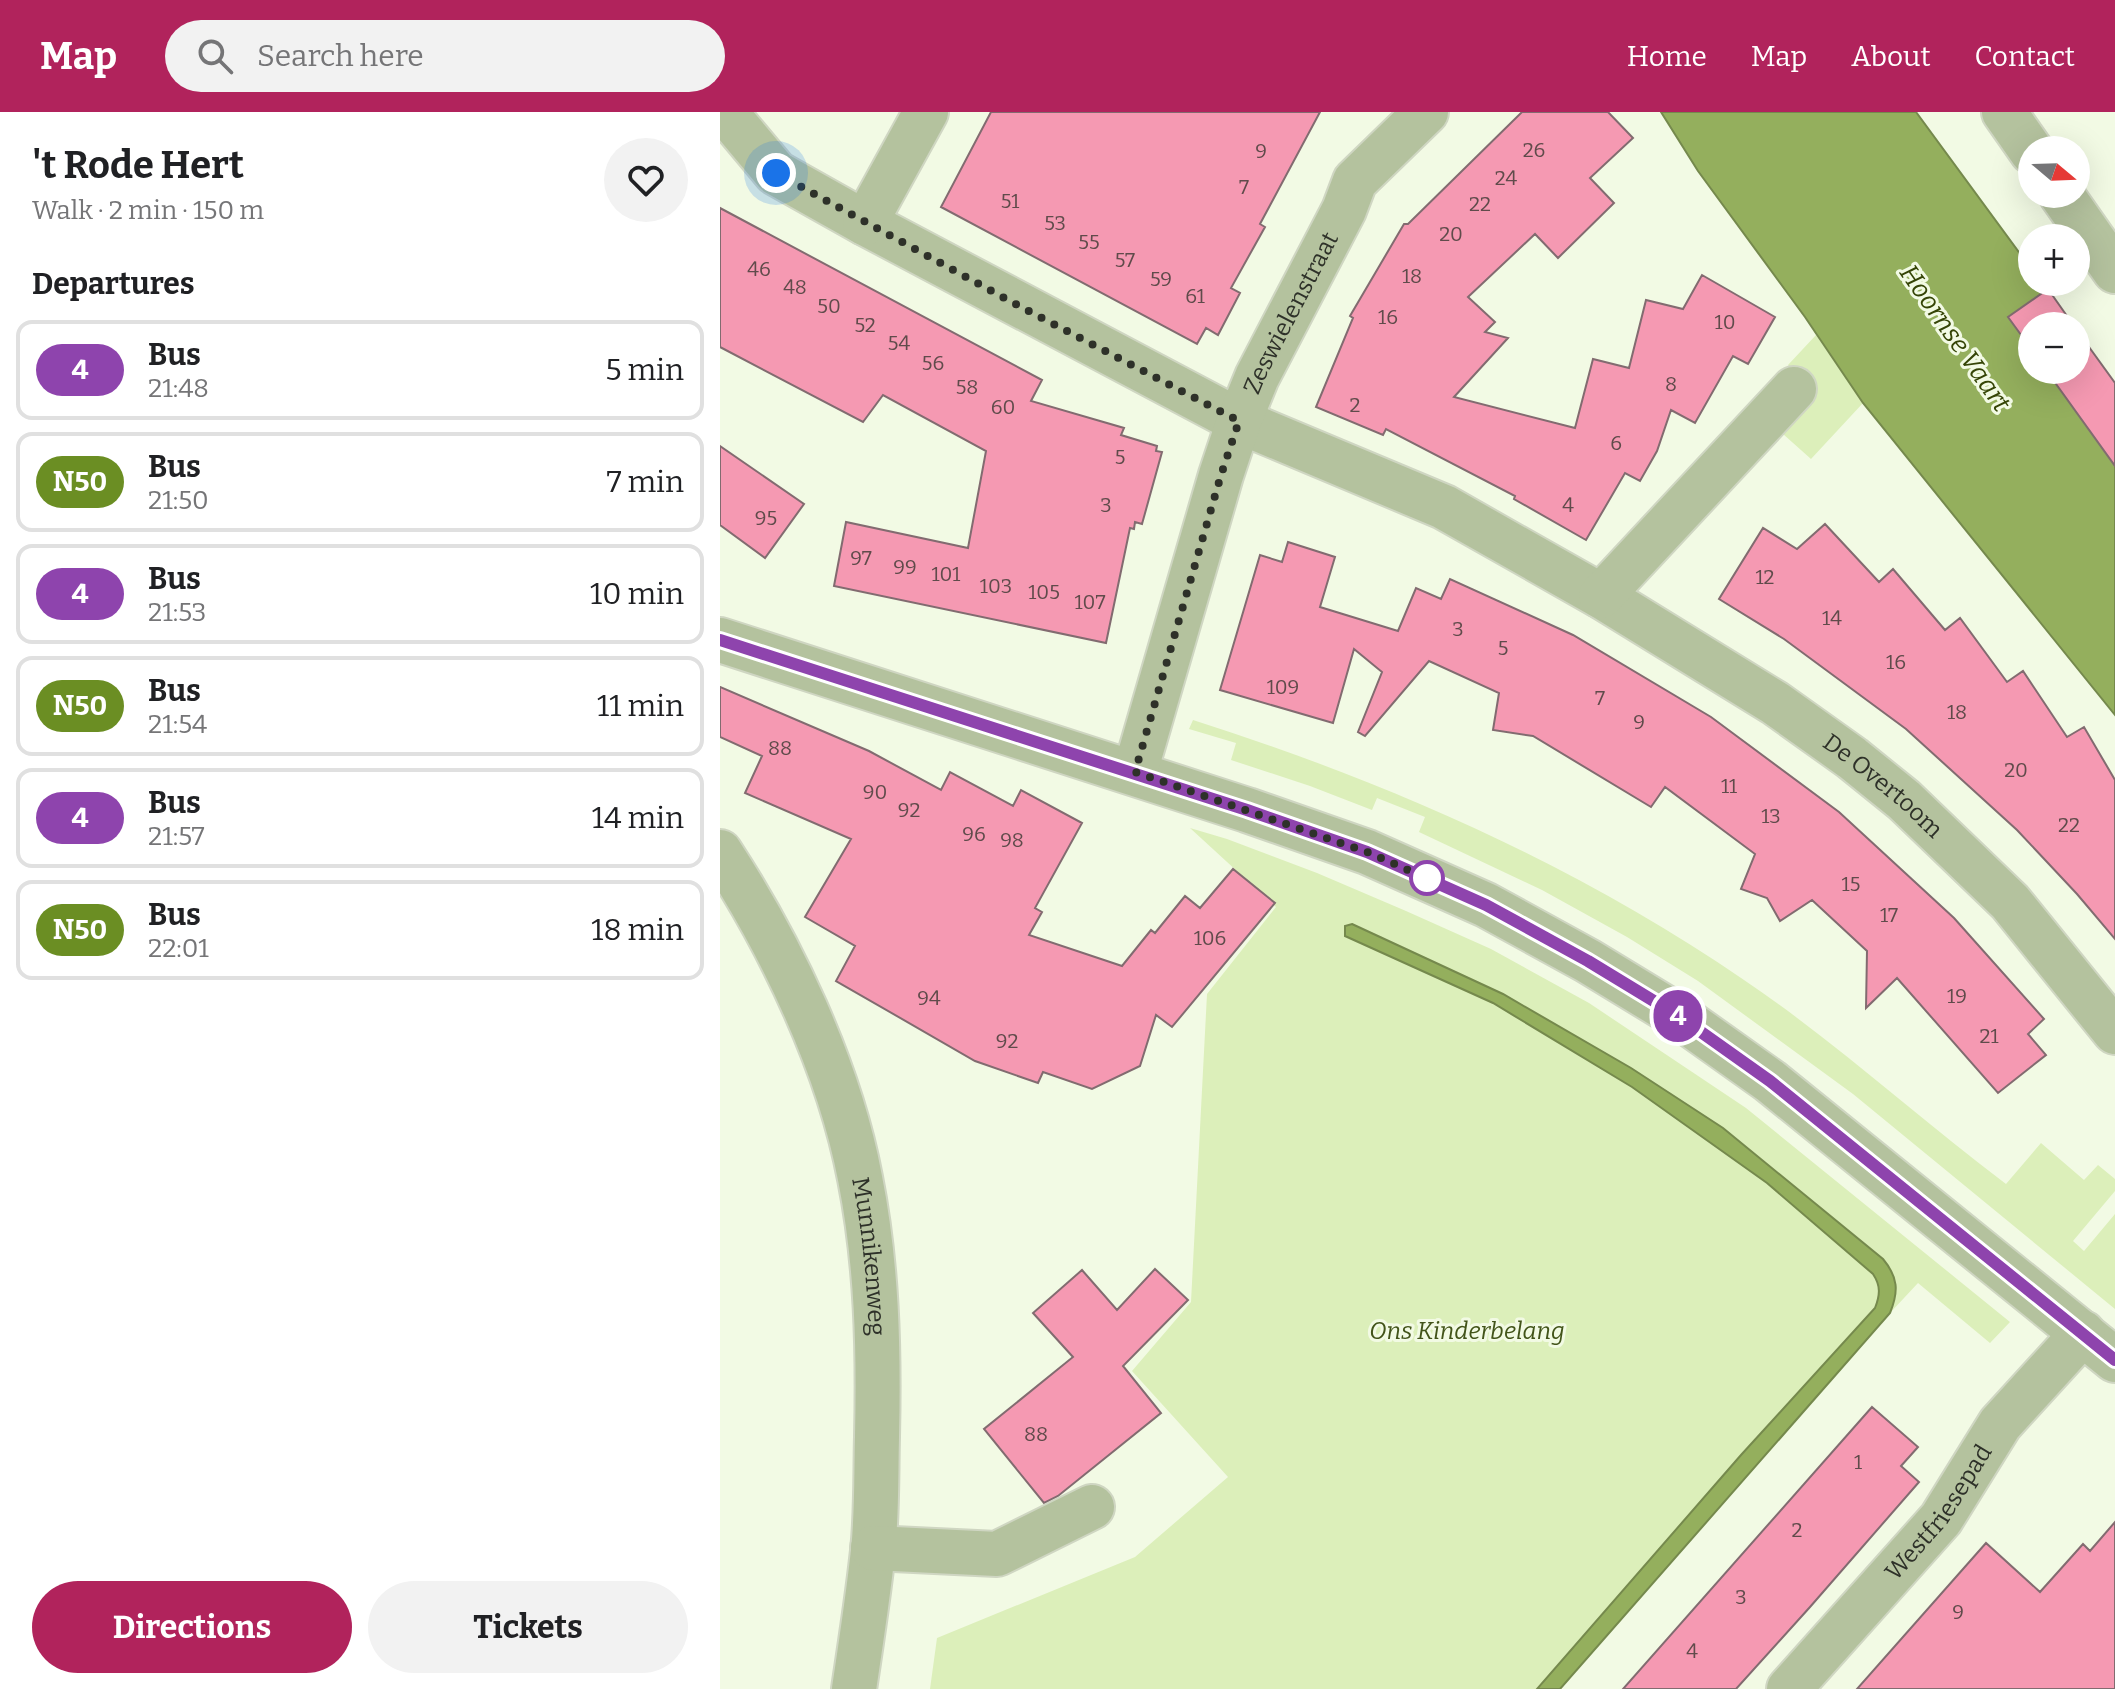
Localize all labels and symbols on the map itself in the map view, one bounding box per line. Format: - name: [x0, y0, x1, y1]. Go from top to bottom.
- north arrow: [2018, 136, 2090, 208]
- house number: 26: [1523, 138, 1545, 162]
- house number: 9: [1255, 139, 1267, 163]
- your location: [756, 153, 796, 193]
- house number: 24: [1495, 166, 1518, 190]
- house number: 7: [1239, 175, 1249, 199]
- house number: 51: [1001, 189, 1019, 213]
- house number: 22: [1469, 192, 1491, 216]
- house number: 53: [1044, 211, 1066, 235]
- house number: 20: [1439, 222, 1463, 246]
- street label: Zeswielenstraat: [1238, 227, 1344, 398]
- house number: 55: [1078, 230, 1100, 254]
- house number: 57: [1115, 248, 1135, 272]
- house number: 46: [747, 257, 771, 281]
- water label: Hoornse Vaart: [1893, 259, 2017, 418]
- house number: 18: [1402, 264, 1422, 288]
- house number: 59: [1150, 267, 1172, 291]
- house number: 48: [783, 275, 807, 299]
- house number: 61: [1185, 284, 1205, 308]
- house number: 50: [817, 294, 841, 318]
- house number: 16: [1378, 305, 1398, 329]
- house number: 10: [1715, 310, 1735, 334]
- house number: 52: [854, 313, 876, 337]
- house number: 54: [888, 331, 910, 355]
- house number: 56: [922, 351, 944, 375]
- house number: 8: [1665, 372, 1677, 396]
- house number: 58: [956, 375, 978, 399]
- house number: 2: [1350, 393, 1360, 417]
- house number: 60: [991, 395, 1015, 419]
- house number: 6: [1610, 431, 1622, 455]
- house number: 5: [1115, 445, 1125, 469]
- house number: 3: [1100, 493, 1112, 517]
- house number: 4: [1562, 493, 1574, 517]
- house number: 95: [755, 506, 777, 530]
- house number: 97: [850, 546, 872, 570]
- house number: 99: [893, 555, 917, 579]
- house number: 101: [932, 562, 961, 586]
- house number: 12: [1756, 565, 1775, 589]
- house number: 103: [980, 574, 1012, 598]
- house number: 105: [1028, 580, 1060, 604]
- house number: 107: [1075, 590, 1105, 614]
- house number: 14: [1822, 606, 1842, 630]
- house number: 3: [1452, 617, 1464, 641]
- house number: 5: [1498, 636, 1508, 660]
- house number: 16: [1886, 650, 1906, 674]
- house number: 109: [1267, 675, 1299, 699]
- house number: 7: [1595, 686, 1605, 710]
- house number: 18: [1947, 700, 1967, 724]
- house number: 9: [1633, 710, 1645, 734]
- street label: De Overtoom: [1818, 728, 1949, 844]
- house number: 88: [768, 736, 792, 760]
- house number: 20: [2004, 758, 2028, 782]
- house number: 11: [1721, 774, 1737, 798]
- house number: 90: [863, 780, 887, 804]
- house number: 92: [898, 798, 920, 822]
- house number: 13: [1761, 804, 1781, 828]
- house number: 22: [2058, 813, 2080, 837]
- house number: 96: [962, 822, 986, 846]
- house number: 98: [1000, 828, 1024, 852]
- unlabelled marker: [1410, 861, 1444, 895]
- house number: 15: [1842, 872, 1860, 896]
- house number: 17: [1880, 903, 1898, 927]
- house number: 106: [1194, 926, 1226, 950]
- house number: 19: [1947, 984, 1967, 1008]
- house number: 94: [917, 986, 941, 1010]
- line badge: 4: [1652, 990, 1704, 1042]
- house number: 21: [1980, 1024, 1999, 1048]
- house number: 92: [996, 1029, 1018, 1053]
- street label: Munnikenweg: [846, 1175, 891, 1336]
- park label: Ons Kinderbelang: [1369, 1317, 1565, 1345]
- house number: 88: [1024, 1422, 1048, 1446]
- street label: Westfriesepad: [1879, 1440, 1998, 1586]
- house number: 1: [1854, 1450, 1862, 1474]
- house number: 2: [1792, 1518, 1802, 1542]
- house number: 3: [1735, 1585, 1747, 1609]
- house number: 9: [1952, 1600, 1964, 1624]
- house number: 4: [1686, 1639, 1698, 1663]

